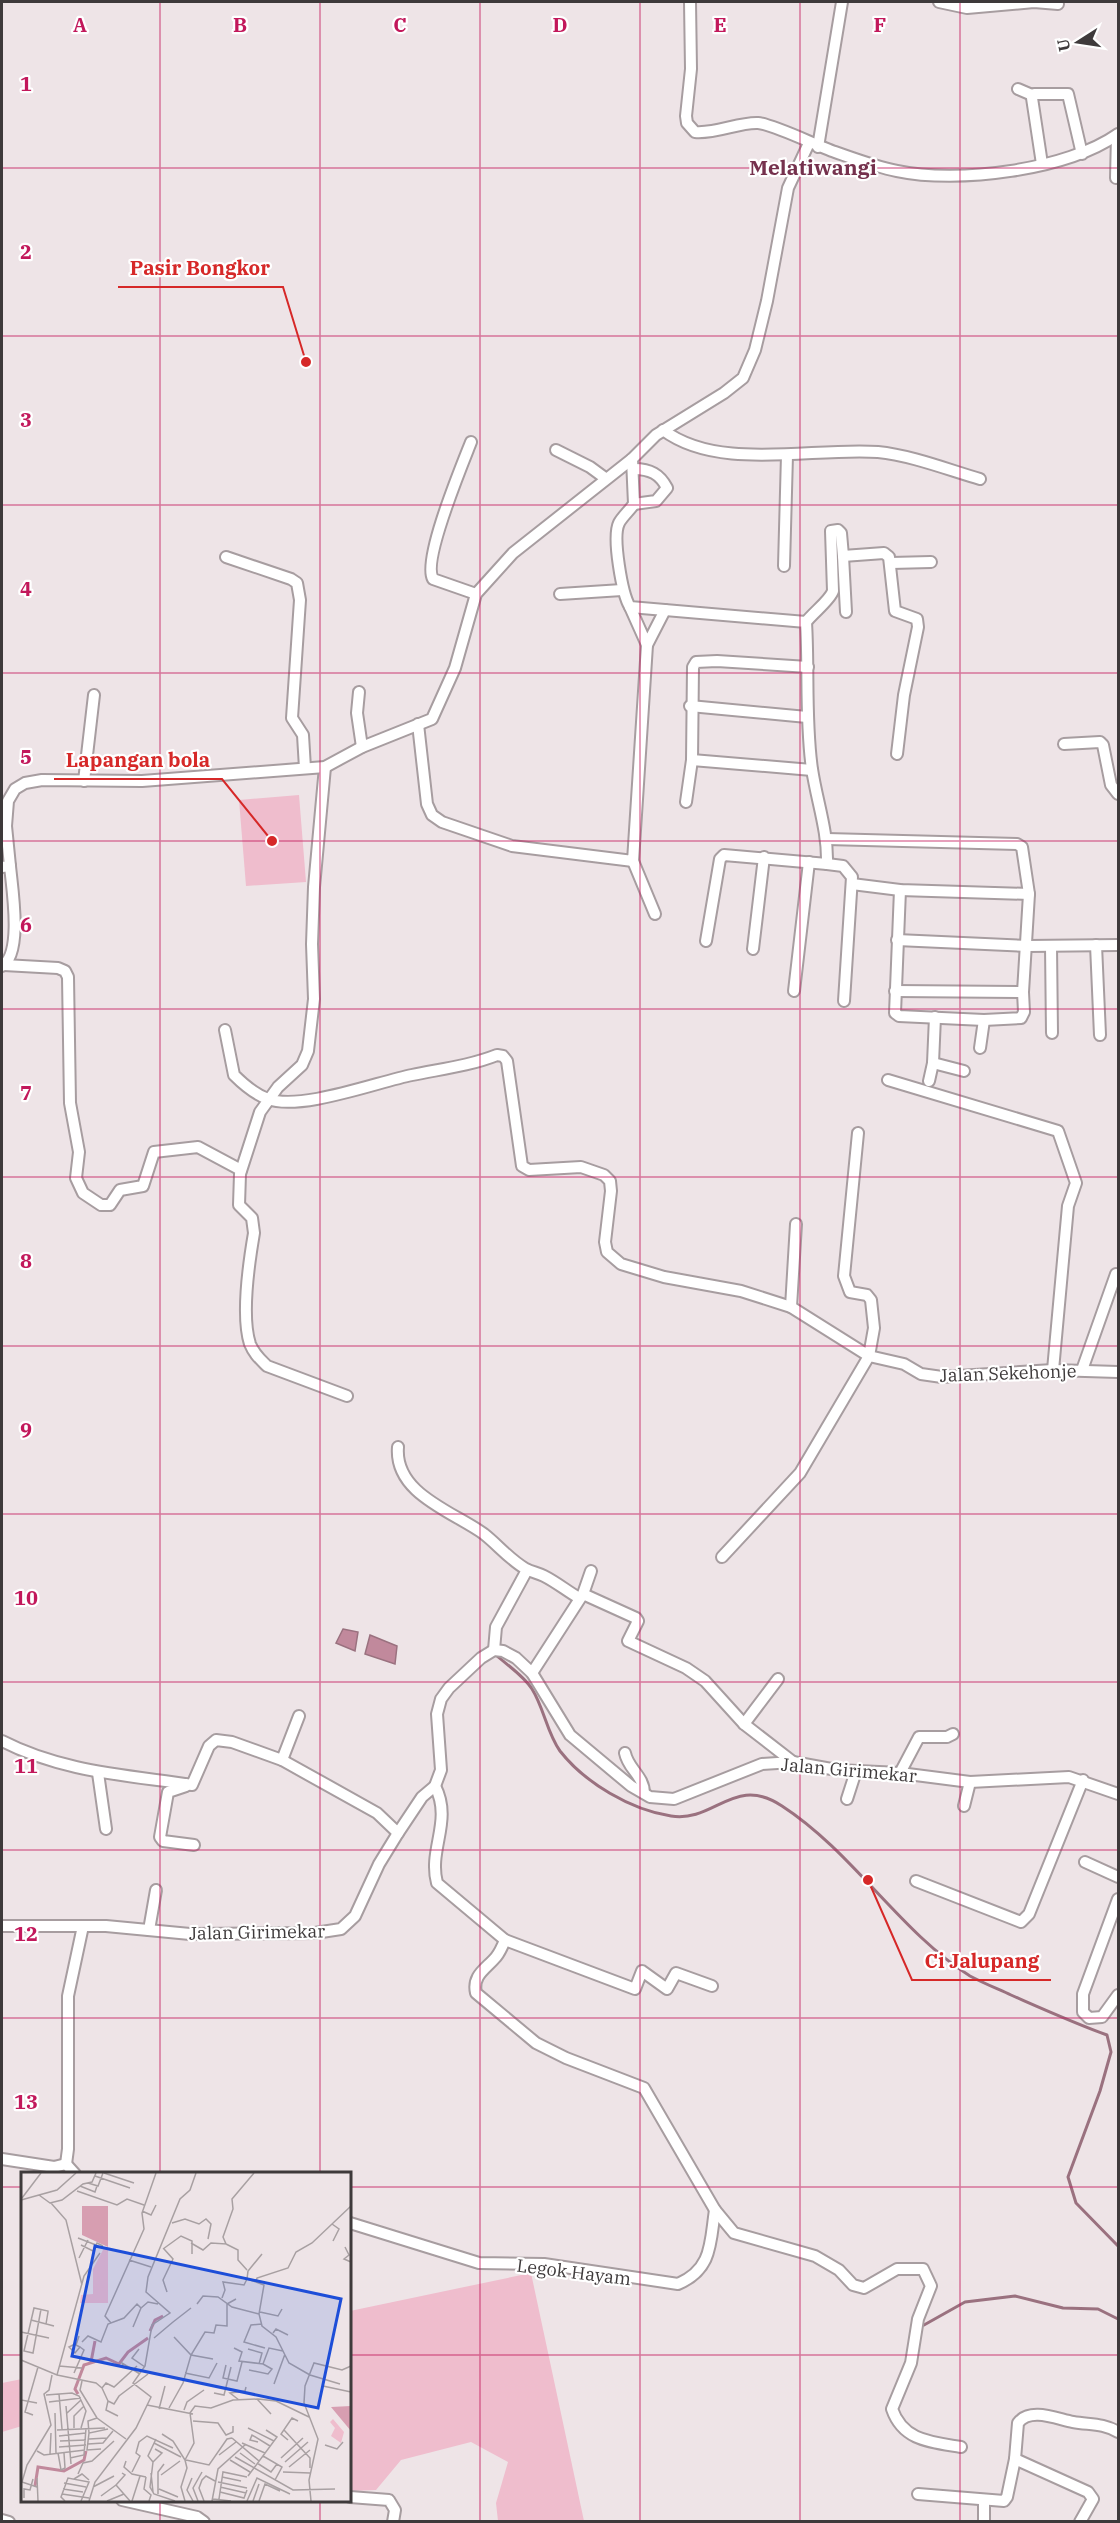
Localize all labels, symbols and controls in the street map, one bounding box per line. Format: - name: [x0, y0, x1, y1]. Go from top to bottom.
- text: A: [73, 11, 87, 38]
- text: B: [233, 11, 247, 38]
- text: C: [393, 11, 407, 38]
- text: D: [552, 11, 568, 38]
- text: E: [713, 11, 727, 38]
- text: F: [874, 11, 886, 38]
- north arrow: [1048, 12, 1108, 72]
- text: U: [1052, 37, 1074, 53]
- text: 1: [20, 70, 32, 97]
- district label: Melatiwangi: [749, 153, 877, 181]
- text: 2: [20, 238, 32, 265]
- callout: Pasir Bongkor: [118, 249, 283, 287]
- text: Pasir Bongkor: [130, 254, 270, 281]
- text: 3: [20, 406, 32, 433]
- text: 4: [20, 575, 32, 602]
- callout: Lapangan bola: [54, 741, 222, 779]
- text: 5: [20, 743, 32, 770]
- text: Lapangan bola: [66, 746, 210, 773]
- text: 6: [20, 911, 32, 938]
- text: 7: [20, 1079, 32, 1106]
- text: 8: [20, 1247, 32, 1274]
- street label: Jalan Sekehonje: [939, 1359, 1077, 1387]
- text: 9: [20, 1416, 32, 1443]
- text: 10: [14, 1584, 38, 1611]
- text: 11: [14, 1752, 38, 1779]
- street label: Jalan Girimekar: [780, 1753, 918, 1787]
- street label: Jalan Girimekar: [189, 1919, 325, 1945]
- text: 12: [14, 1920, 38, 1947]
- callout: Ci Jalupang: [912, 1942, 1051, 1980]
- text: Ci Jalupang: [925, 1947, 1040, 1974]
- text: 13: [14, 2088, 38, 2115]
- inset map: [21, 2172, 351, 2502]
- street label: Legok Hayam: [516, 2254, 632, 2290]

